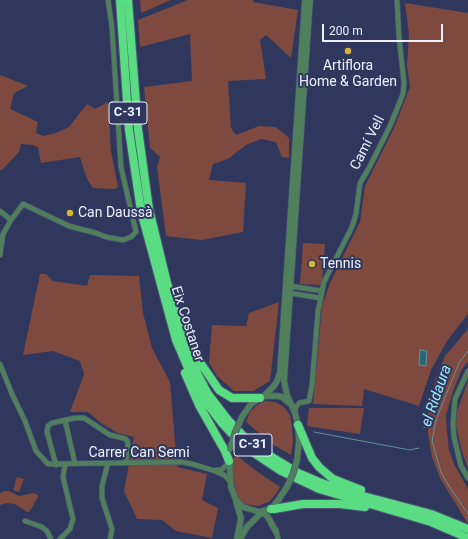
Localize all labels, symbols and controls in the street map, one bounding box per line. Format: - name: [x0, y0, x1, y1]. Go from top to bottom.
- scale bar: [324, 16, 445, 42]
- text: 200 m: [329, 24, 363, 38]
- marker: Artiflora Home & Garden: [343, 46, 353, 56]
- place label: Artiflora Home & Garden: [299, 58, 397, 90]
- road number: C-31: [109, 102, 147, 124]
- street label: Camí Vell: [347, 113, 389, 173]
- place label: Can Daussà: [78, 205, 153, 221]
- marker: Can Daussà: [65, 208, 75, 218]
- place label: Tennis: [320, 256, 361, 272]
- marker: Tennis: [307, 259, 317, 269]
- street label: Eix Costaner: [167, 284, 207, 364]
- water label: el Ridaura: [418, 363, 456, 429]
- road number: C-31: [234, 434, 272, 456]
- street label: Carrer Can Semi: [88, 445, 190, 461]

